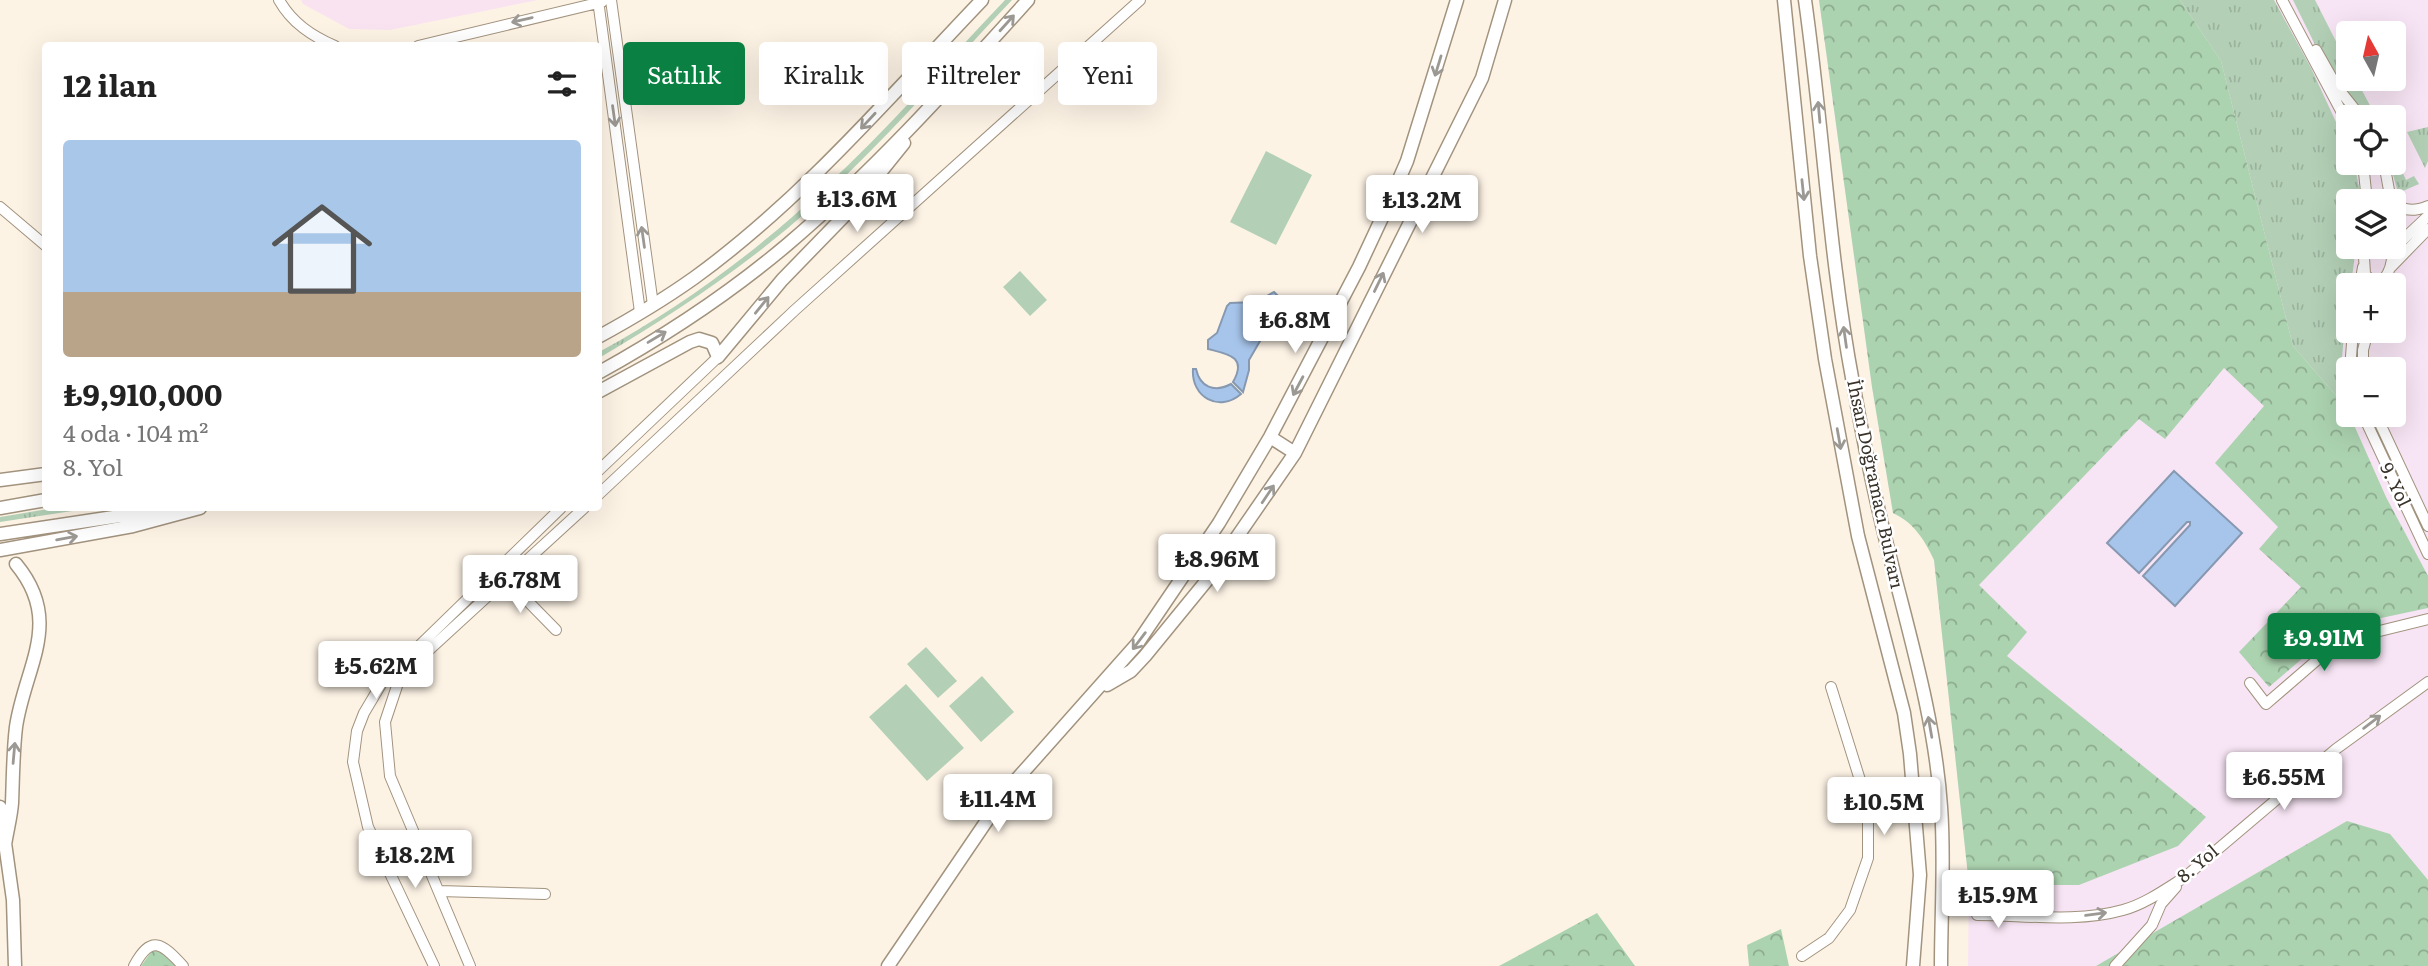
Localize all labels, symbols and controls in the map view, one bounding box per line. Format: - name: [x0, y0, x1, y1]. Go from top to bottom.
- one-way arrow: [511, 14, 534, 27]
- one-way arrow: [999, 14, 1015, 32]
- north arrow: [2336, 21, 2406, 91]
- map controls: [2336, 21, 2406, 427]
- chip: Satılık: [623, 42, 745, 105]
- chip: Kiralık: [759, 42, 888, 105]
- chip: Filtreler: [902, 42, 1044, 105]
- chip: Yeni: [1058, 42, 1157, 105]
- one-way arrow: [1431, 54, 1443, 76]
- text: 12 ilan: [63, 62, 157, 106]
- icon: filters: [543, 65, 581, 103]
- one-way arrow: [1812, 101, 1825, 123]
- one-way arrow: [607, 104, 620, 127]
- button: locate: [2336, 105, 2406, 175]
- one-way arrow: [860, 112, 876, 130]
- pin: ₺13.6M: [800, 174, 914, 234]
- pin: ₺13.2M: [1365, 176, 1479, 235]
- one-way arrow: [1797, 178, 1810, 201]
- text: ₺13.6M: [817, 180, 897, 214]
- text: ₺13.2M: [1382, 181, 1462, 215]
- icon: home: [259, 186, 385, 312]
- button: layers: [2336, 189, 2406, 259]
- one-way arrow: [636, 226, 649, 249]
- one-way arrow: [1373, 272, 1387, 293]
- button: +: [2336, 273, 2406, 343]
- one-way arrow: [755, 296, 770, 314]
- pin: ₺6.8M: [1246, 296, 1344, 355]
- text: ₺6.8M: [1259, 301, 1331, 335]
- one-way arrow: [1839, 327, 1852, 349]
- one-way arrow: [646, 330, 666, 344]
- button: −: [2336, 357, 2406, 427]
- text: ₺9,910,000: [63, 371, 223, 415]
- one-way arrow: [1291, 375, 1305, 395]
- street label: İhsan Doğramacı Bulvarı: [1841, 376, 1912, 591]
- text: 4 oda · 104 m²: [63, 415, 208, 449]
- one-way arrow: [1833, 427, 1846, 450]
- text: 8. Yol: [63, 449, 123, 483]
- street label: 9. Yol: [2374, 458, 2419, 511]
- one-way arrow: [1261, 485, 1275, 504]
- one-way arrow: [55, 531, 78, 544]
- pin: ₺8.96M: [1160, 534, 1274, 594]
- text: ₺8.96M: [1174, 540, 1260, 574]
- pin: ₺6.78M: [463, 556, 577, 615]
- text: ₺6.78M: [479, 561, 561, 595]
- pin: ₺9.91M: [2267, 614, 2381, 673]
- text: ₺9.91M: [2284, 619, 2364, 653]
- one-way arrow: [1132, 631, 1147, 650]
- pin: ₺5.62M: [319, 642, 433, 701]
- text: ₺5.62M: [334, 647, 418, 681]
- one-way arrow: [2362, 714, 2381, 729]
- one-way arrow: [1923, 716, 1936, 739]
- one-way arrow: [8, 742, 21, 765]
- pin: ₺6.55M: [2227, 752, 2341, 812]
- text: ₺6.55M: [2242, 758, 2326, 792]
- pin: ₺11.4M: [941, 774, 1055, 834]
- pin: ₺10.5M: [1827, 778, 1941, 837]
- text: ₺11.4M: [959, 780, 1037, 814]
- text: ₺10.5M: [1843, 783, 1925, 817]
- pin: ₺18.2M: [358, 830, 472, 890]
- text: ₺18.2M: [375, 836, 455, 870]
- street label: 8. Yol: [2170, 837, 2224, 888]
- pin: ₺15.9M: [1941, 870, 2055, 930]
- text: ₺15.9M: [1958, 876, 2038, 910]
- one-way arrow: [2084, 907, 2107, 920]

